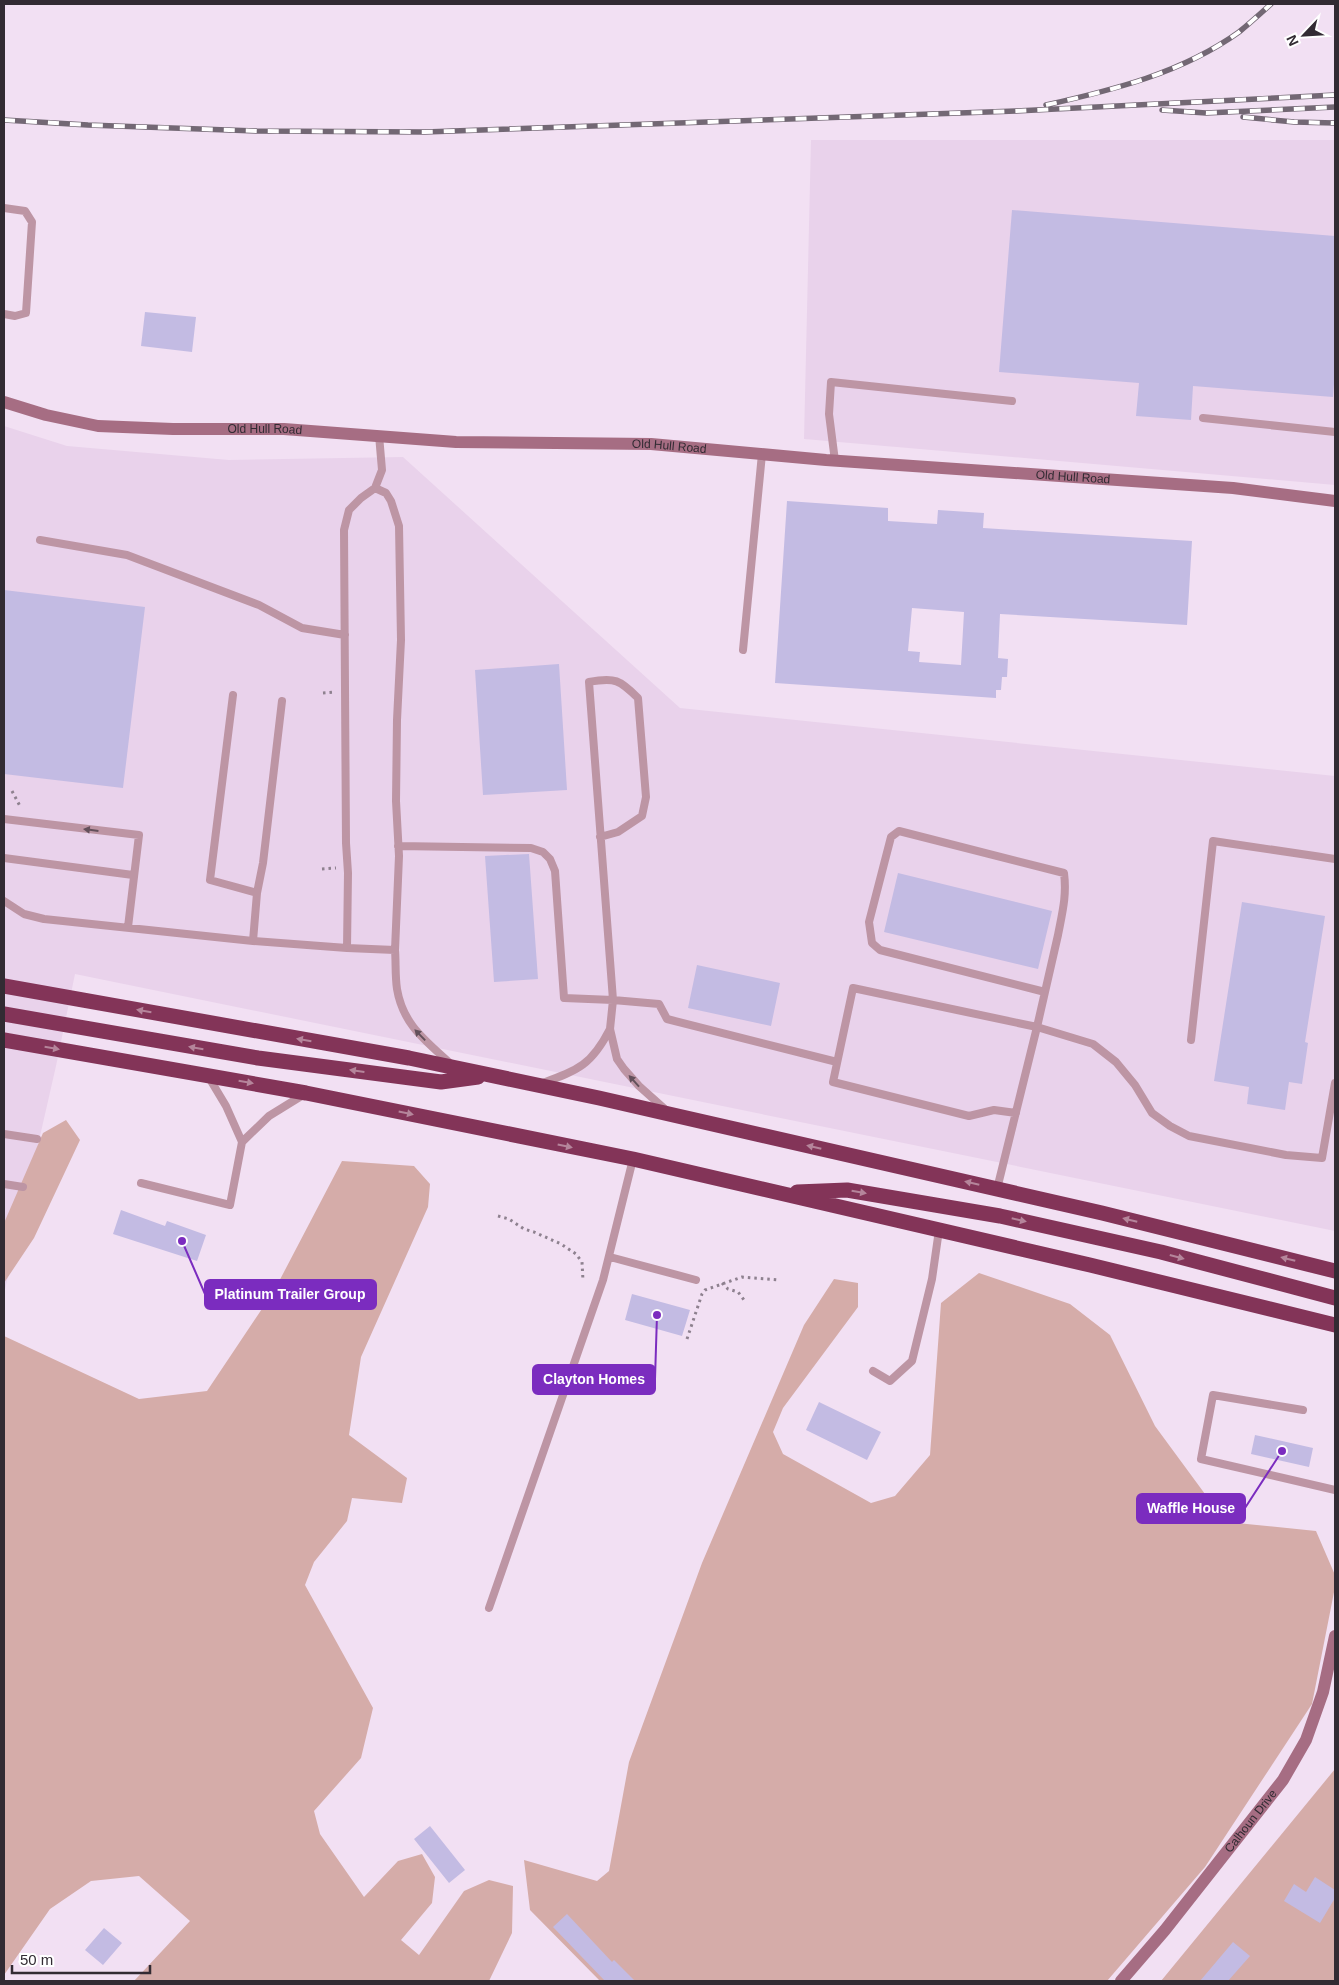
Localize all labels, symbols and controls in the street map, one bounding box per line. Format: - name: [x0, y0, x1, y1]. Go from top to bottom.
- north arrow: [1279, 10, 1329, 60]
- text: N: [1283, 33, 1302, 48]
- street label: Old Hull Road: [227, 422, 303, 437]
- street label: Old Hull Road: [632, 437, 707, 456]
- street label: Old Hull Road: [1035, 467, 1111, 487]
- one-way arrow: [83, 825, 99, 833]
- one-way arrow: [136, 1006, 152, 1014]
- one-way arrow: [414, 1029, 426, 1041]
- one-way arrow: [296, 1035, 312, 1043]
- one-way arrow: [188, 1043, 204, 1051]
- one-way arrow: [44, 1045, 60, 1053]
- one-way arrow: [349, 1067, 365, 1075]
- one-way arrow: [628, 1076, 640, 1088]
- one-way arrow: [239, 1079, 255, 1087]
- one-way arrow: [398, 1109, 413, 1117]
- one-way arrow: [558, 1142, 574, 1150]
- one-way arrow: [806, 1143, 821, 1151]
- one-way arrow: [964, 1179, 979, 1187]
- one-way arrow: [851, 1188, 867, 1196]
- one-way arrow: [1011, 1216, 1026, 1224]
- one-way arrow: [1123, 1216, 1138, 1224]
- one-way arrow: [1169, 1253, 1184, 1261]
- one-way arrow: [1280, 1255, 1295, 1263]
- callout: Platinum Trailer Group: [205, 1280, 376, 1309]
- text: Platinum Trailer Group: [215, 1286, 365, 1302]
- callout: Clayton Homes: [533, 1365, 655, 1394]
- text: Clayton Homes: [543, 1371, 645, 1387]
- callout: Waffle House: [1137, 1494, 1245, 1523]
- text: Waffle House: [1147, 1500, 1235, 1516]
- street label: Calhoun Drive: [1222, 1787, 1280, 1855]
- scale bar: [12, 1942, 150, 1974]
- text: 50 m: [20, 1951, 53, 1968]

